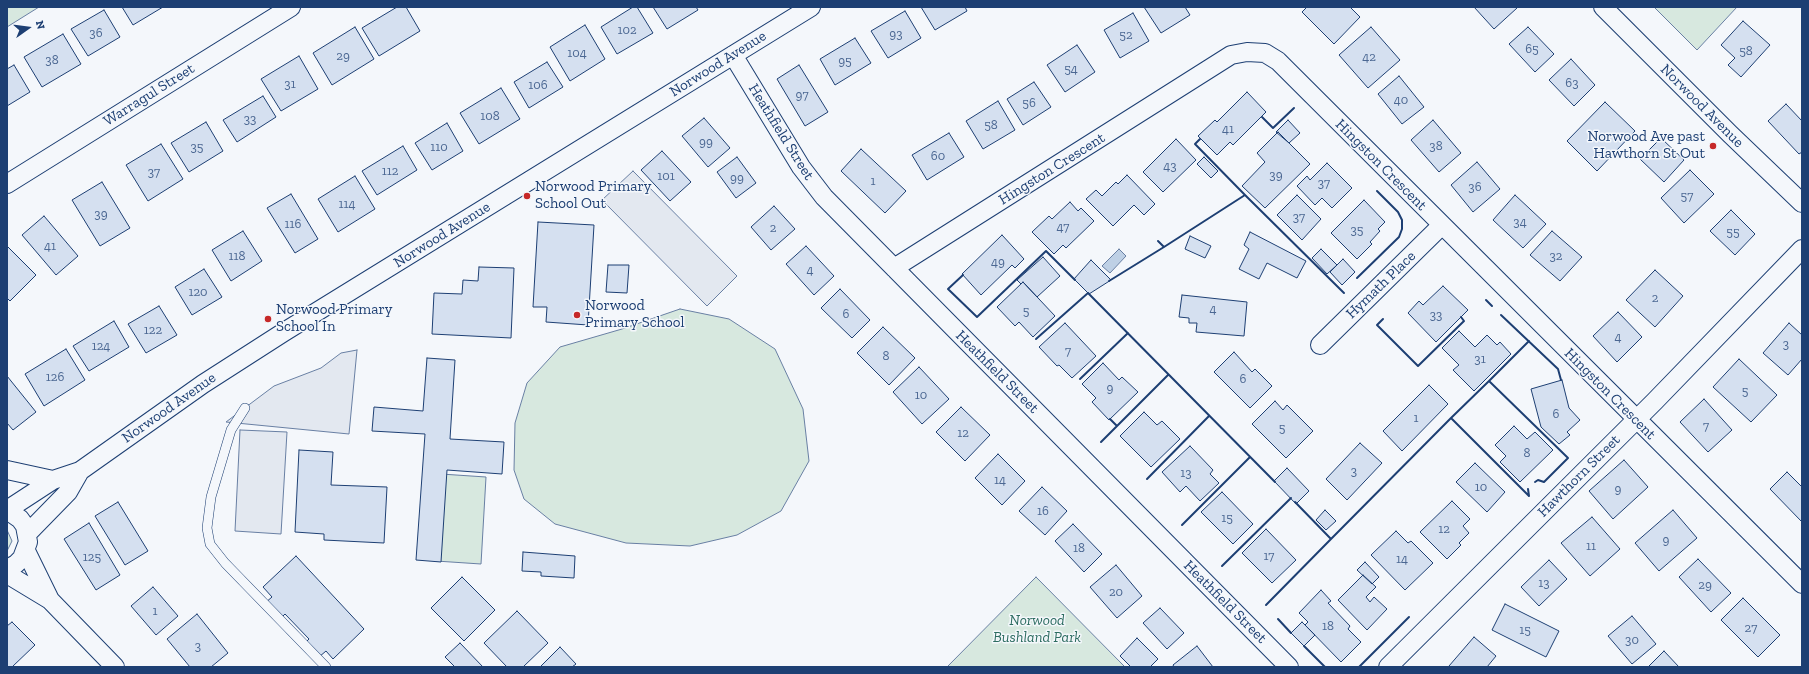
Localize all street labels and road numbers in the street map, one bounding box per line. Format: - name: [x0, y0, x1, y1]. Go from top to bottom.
- street label: Norwood Avenue: [666, 27, 770, 101]
- street label: Warragul Street: [100, 60, 198, 130]
- street label: Norwood Avenue: [1657, 61, 1747, 151]
- street label: Heathfield Street: [744, 81, 818, 183]
- street label: Hingston Crescent: [1332, 116, 1430, 214]
- street label: Hingston Crescent: [996, 129, 1108, 209]
- street label: Norwood Avenue: [390, 198, 494, 272]
- street label: Hymath Place: [1342, 247, 1420, 323]
- street label: Heathfield Street: [952, 327, 1042, 417]
- street label: Hingston Crescent: [1561, 345, 1659, 443]
- street label: Norwood Avenue: [119, 369, 219, 447]
- street label: Hawthorn Street: [1534, 431, 1624, 521]
- street label: Heathfield Street: [1180, 557, 1270, 647]

